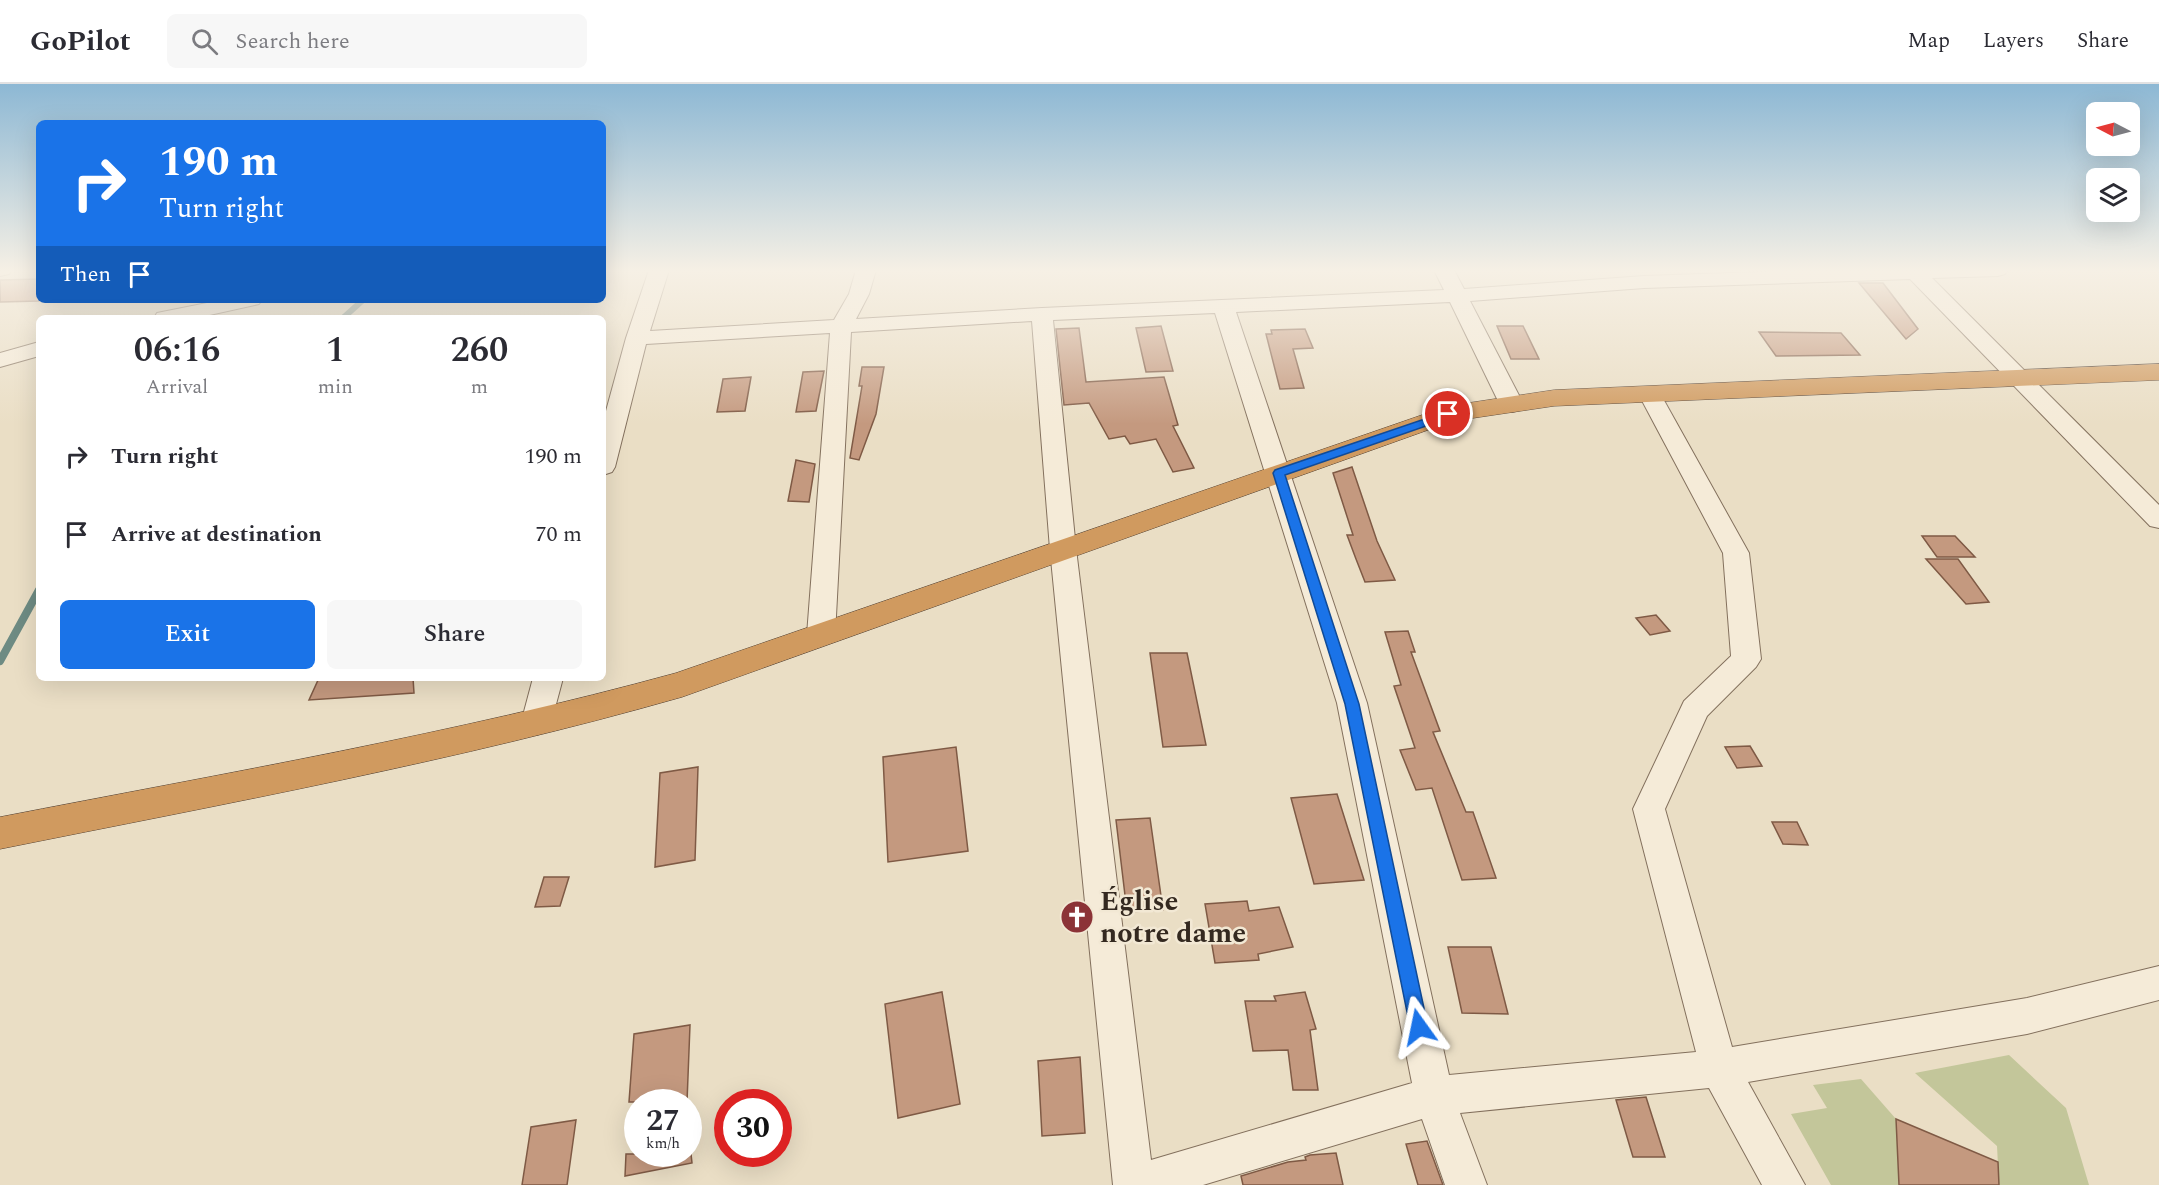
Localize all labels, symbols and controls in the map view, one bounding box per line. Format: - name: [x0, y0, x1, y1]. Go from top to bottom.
- search box: [167, 14, 587, 68]
- text: GoPilot: [30, 20, 131, 63]
- icon: search: [188, 25, 221, 58]
- text: Search here: [236, 25, 350, 58]
- text: Map: [1908, 25, 1950, 57]
- text: Layers: [1983, 25, 2044, 57]
- text: Share: [2077, 25, 2129, 57]
- north arrow: [2086, 102, 2140, 156]
- map controls: [2086, 102, 2140, 222]
- text: 190 m: [159, 131, 278, 194]
- icon: right: [60, 144, 138, 222]
- button: layers: [2086, 168, 2140, 222]
- text: Turn right: [159, 188, 284, 230]
- text: Then: [60, 258, 111, 291]
- icon: arrive: [123, 258, 156, 291]
- text: 06:16: [134, 323, 220, 378]
- text: 1: [326, 323, 345, 378]
- text: 260: [450, 323, 508, 378]
- text: Arrival: [146, 372, 208, 402]
- text: min: [318, 372, 353, 402]
- text: m: [471, 372, 488, 402]
- pin: [1422, 388, 1473, 439]
- icon: arrive: [1431, 397, 1464, 430]
- icon: right: [60, 440, 93, 473]
- text: Turn right: [111, 440, 218, 473]
- text: 190 m: [525, 440, 582, 473]
- icon: arrive: [60, 518, 93, 551]
- text: Arrive at destination: [111, 518, 322, 551]
- text: 70 m: [536, 518, 582, 551]
- button: Exit: [60, 600, 315, 669]
- button: Share: [327, 600, 582, 669]
- place label: Église notre dame: [1100, 880, 1246, 955]
- church icon: Église notre dame: [1059, 899, 1095, 935]
- position arrow: [1387, 995, 1451, 1059]
- speed limit sign: 30: [714, 1089, 792, 1167]
- text: 27: [646, 1098, 680, 1144]
- text: km/h: [646, 1132, 680, 1155]

